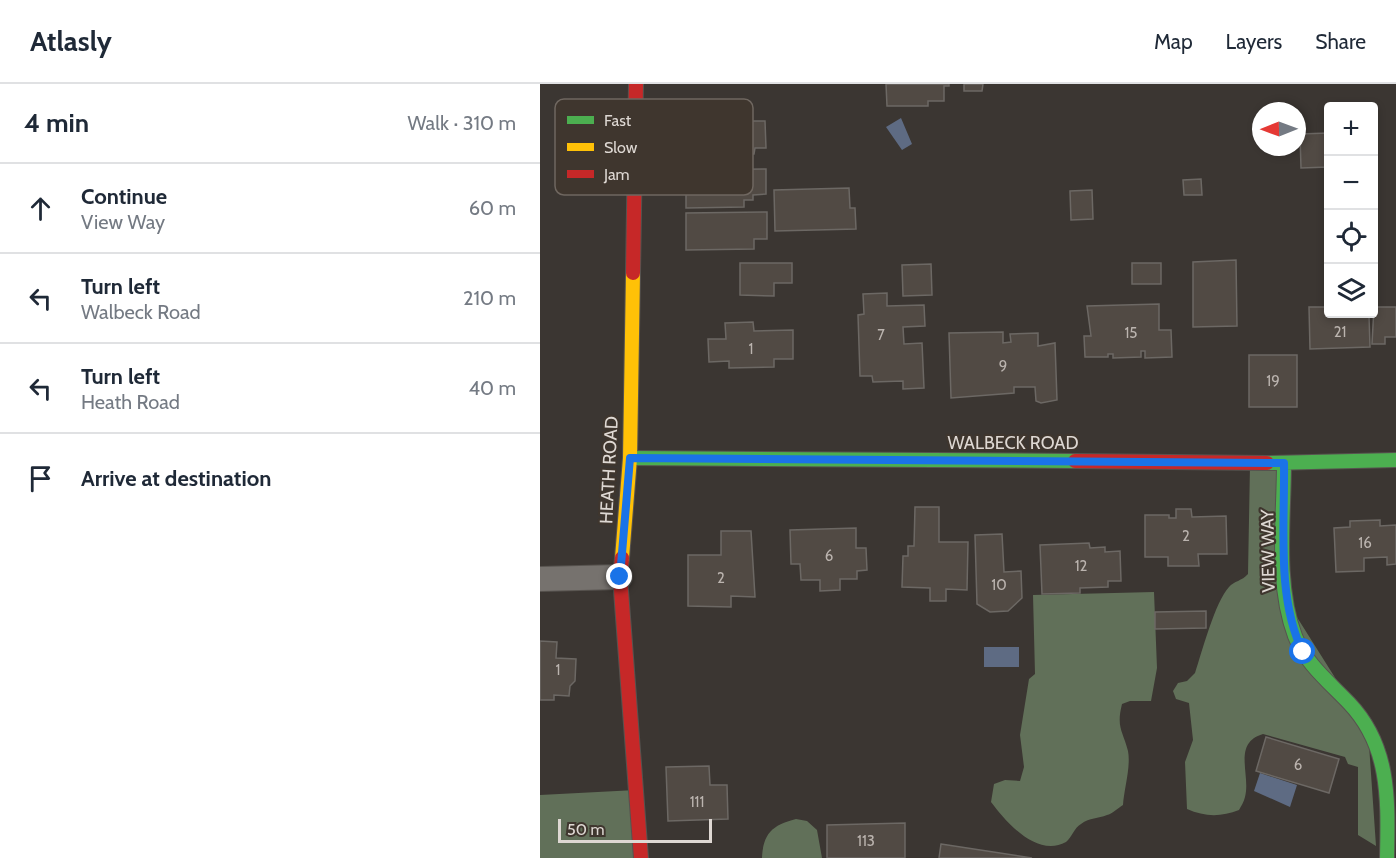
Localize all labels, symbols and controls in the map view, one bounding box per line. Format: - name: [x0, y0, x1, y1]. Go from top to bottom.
- text: Atlasly: [30, 24, 112, 58]
- text: Map: [1154, 29, 1193, 54]
- text: Layers: [1226, 29, 1282, 54]
- text: Share: [1315, 29, 1366, 54]
- legend: [555, 99, 753, 195]
- north arrow: [1252, 102, 1306, 156]
- map controls: [1324, 102, 1378, 318]
- button: +: [1324, 102, 1378, 156]
- text: 4 min: [24, 107, 89, 139]
- text: Walk · 310 m: [408, 111, 516, 135]
- text: Fast: [604, 111, 632, 130]
- text: Slow: [604, 138, 638, 157]
- button: −: [1324, 156, 1378, 210]
- text: Jam: [603, 165, 630, 184]
- text: Continue: [81, 183, 167, 210]
- icon: ahead: [24, 192, 57, 225]
- text: 60 m: [469, 196, 516, 220]
- text: View Way: [81, 210, 165, 234]
- button: locate: [1324, 210, 1378, 264]
- button: layers: [1324, 264, 1378, 318]
- text: Turn left: [81, 273, 160, 300]
- icon: left: [24, 282, 57, 315]
- text: 210 m: [463, 286, 516, 310]
- text: Walbeck Road: [81, 300, 201, 324]
- house number: 21: [1334, 323, 1346, 341]
- house number: 15: [1124, 324, 1138, 342]
- house number: 7: [877, 326, 885, 344]
- house number: 1: [749, 340, 753, 358]
- house number: 9: [999, 357, 1007, 375]
- text: Turn left: [81, 363, 160, 390]
- icon: left: [24, 372, 57, 405]
- house number: 19: [1266, 372, 1280, 390]
- text: 40 m: [468, 376, 516, 400]
- text: Heath Road: [81, 390, 180, 414]
- street label: HEATH ROAD: [595, 416, 623, 524]
- street label: WALBECK ROAD: [947, 432, 1079, 454]
- icon: arrive: [24, 462, 57, 495]
- text: Arrive at destination: [81, 465, 271, 492]
- street label: VIEW WAY: [1256, 508, 1280, 593]
- house number: 2: [1182, 527, 1190, 545]
- house number: 16: [1358, 534, 1372, 552]
- house number: 6: [825, 547, 833, 565]
- house number: 12: [1075, 557, 1088, 575]
- route end: [606, 563, 632, 589]
- house number: 2: [717, 569, 725, 587]
- house number: 10: [991, 576, 1007, 594]
- route start: [1289, 638, 1315, 664]
- house number: 1: [556, 661, 560, 679]
- house number: 6: [1294, 756, 1302, 774]
- house number: 111: [690, 793, 704, 811]
- scale bar: [558, 816, 712, 844]
- text: 50 m: [567, 820, 604, 839]
- house number: 113: [857, 832, 875, 850]

